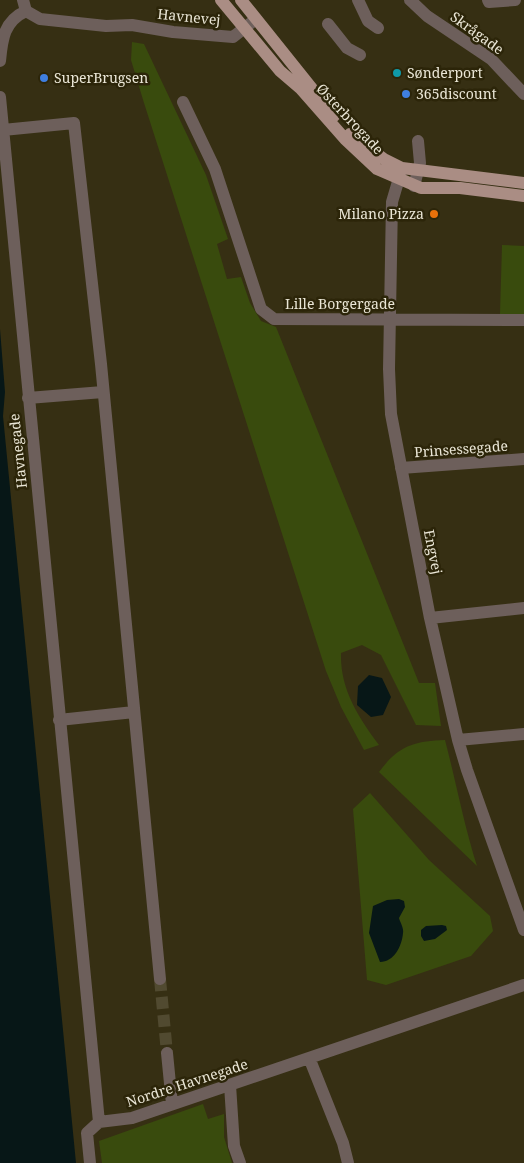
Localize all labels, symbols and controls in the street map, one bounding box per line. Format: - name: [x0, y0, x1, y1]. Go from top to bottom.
- street label: Havnevej: [157, 4, 222, 29]
- street label: Skrågade: [447, 7, 508, 58]
- place label: Sønderport: [407, 63, 483, 82]
- marker: Sønderport: [391, 67, 403, 79]
- place label: SuperBrugsen: [54, 68, 148, 87]
- marker: SuperBrugsen: [38, 72, 50, 84]
- street label: Østerbrogade: [313, 79, 388, 158]
- place label: 365discount: [416, 84, 497, 103]
- marker: 365discount: [400, 88, 412, 100]
- place label: Milano Pizza: [338, 204, 424, 223]
- marker: Milano Pizza: [428, 208, 440, 220]
- street label: Lille Borgergade: [285, 294, 395, 313]
- street label: Havnegade: [4, 413, 31, 489]
- street label: Prinsessegade: [413, 436, 509, 461]
- street label: Engvej: [420, 528, 447, 576]
- street label: Nordre Havnegade: [124, 1054, 250, 1111]

